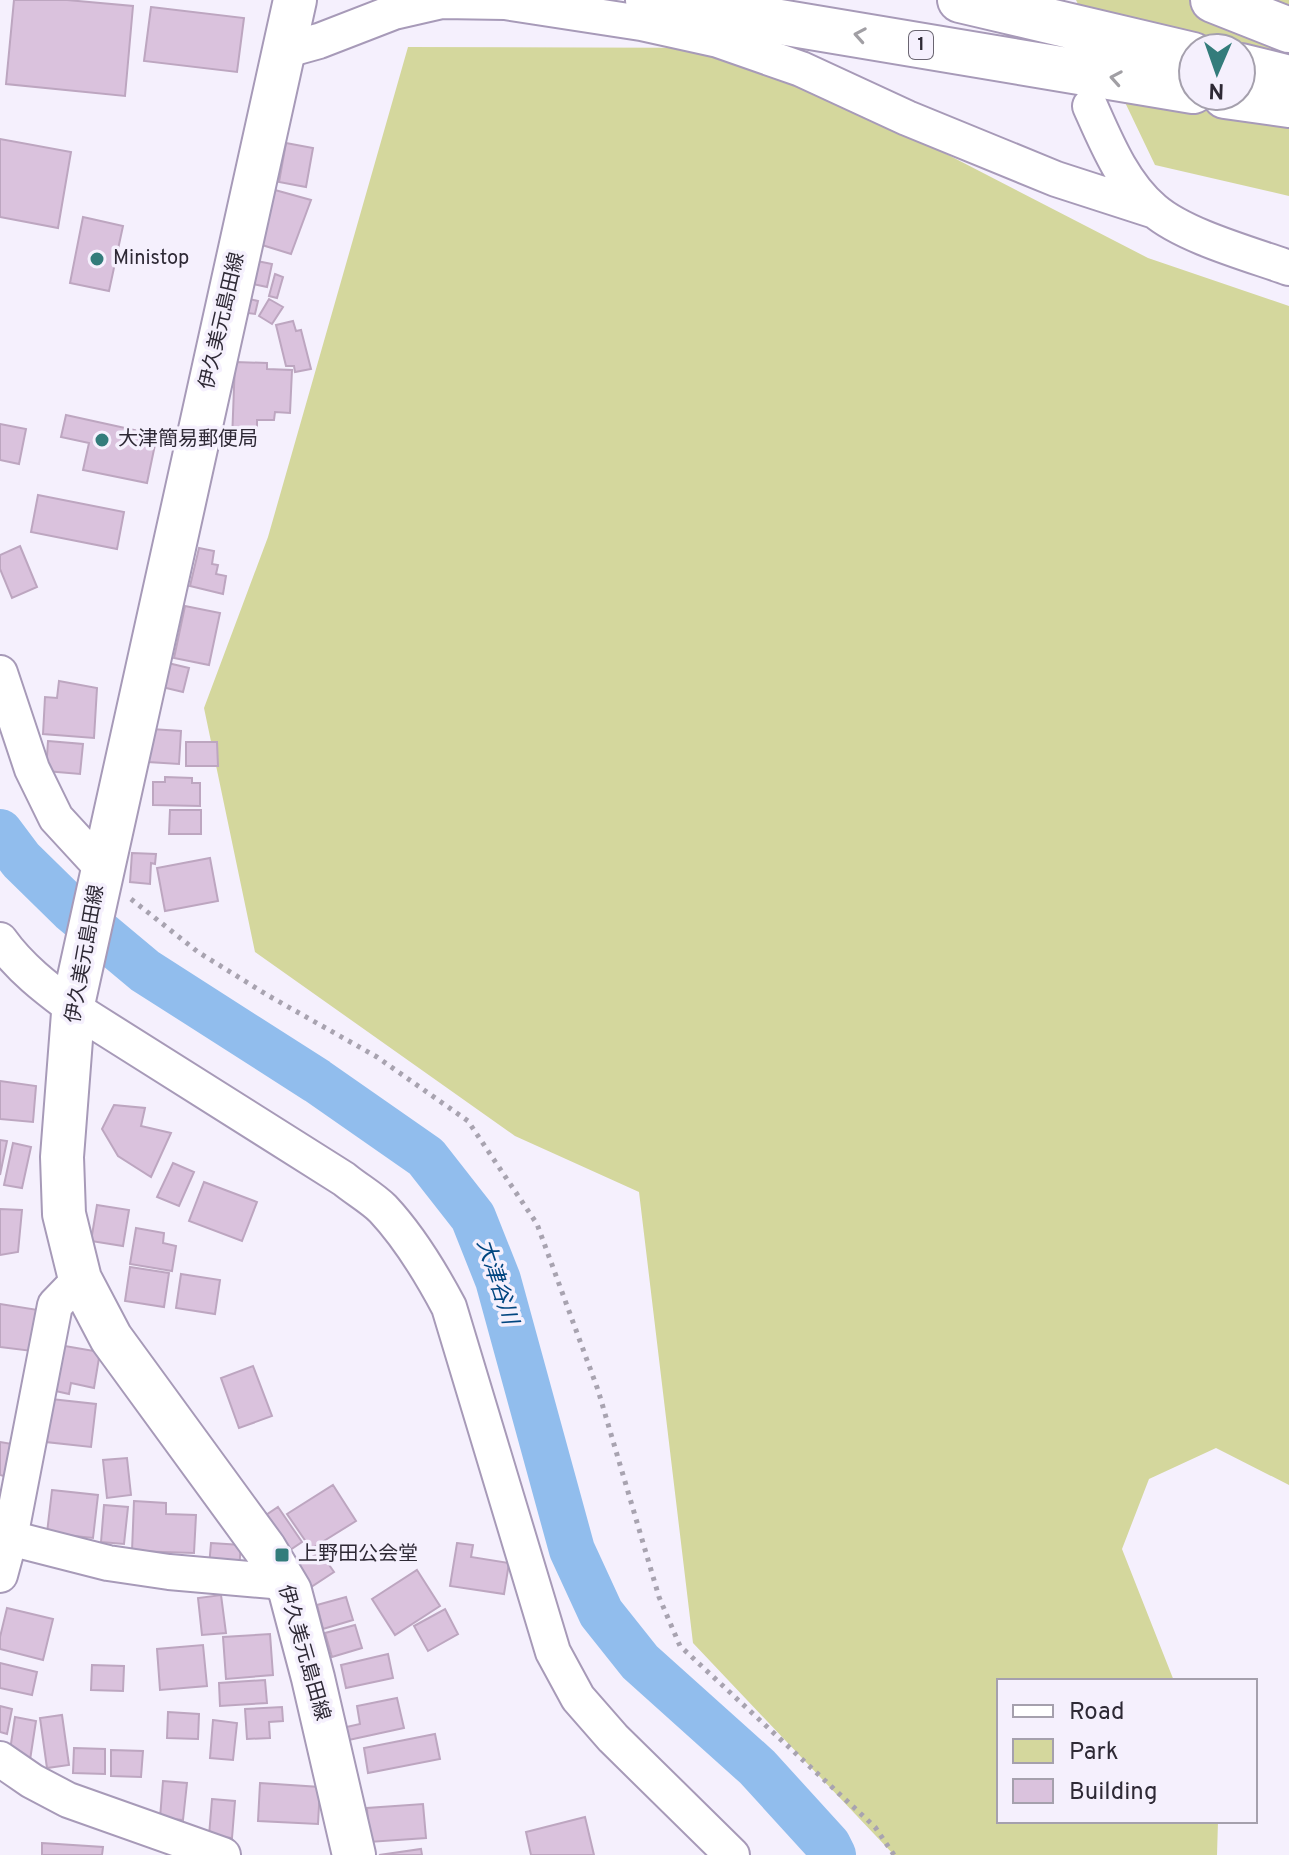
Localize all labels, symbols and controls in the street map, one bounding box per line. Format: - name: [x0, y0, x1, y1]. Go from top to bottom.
- one-way arrow: [853, 28, 866, 45]
- road number: 1: [909, 31, 933, 59]
- north arrow: [1177, 32, 1257, 112]
- one-way arrow: [1109, 71, 1123, 88]
- text: N: [1208, 76, 1225, 103]
- place label: Ministop: [113, 246, 189, 272]
- marker: Ministop: [88, 250, 106, 268]
- street label: 伊久美元島田線: [195, 250, 251, 392]
- place label: 大津簡易郵便局: [118, 427, 258, 453]
- marker: 大津簡易郵便局: [93, 431, 111, 449]
- street label: 伊久美元島田線: [61, 883, 111, 1025]
- water label: 大津谷川: [470, 1236, 523, 1330]
- place label: 上野田公会堂: [298, 1542, 418, 1568]
- marker: 上野田公会堂: [273, 1546, 291, 1564]
- street label: 伊久美元島田線: [271, 1582, 335, 1724]
- legend: [997, 1679, 1257, 1823]
- text: Road: [1069, 1698, 1125, 1728]
- text: Park: [1069, 1738, 1119, 1768]
- text: Building: [1069, 1778, 1158, 1808]

